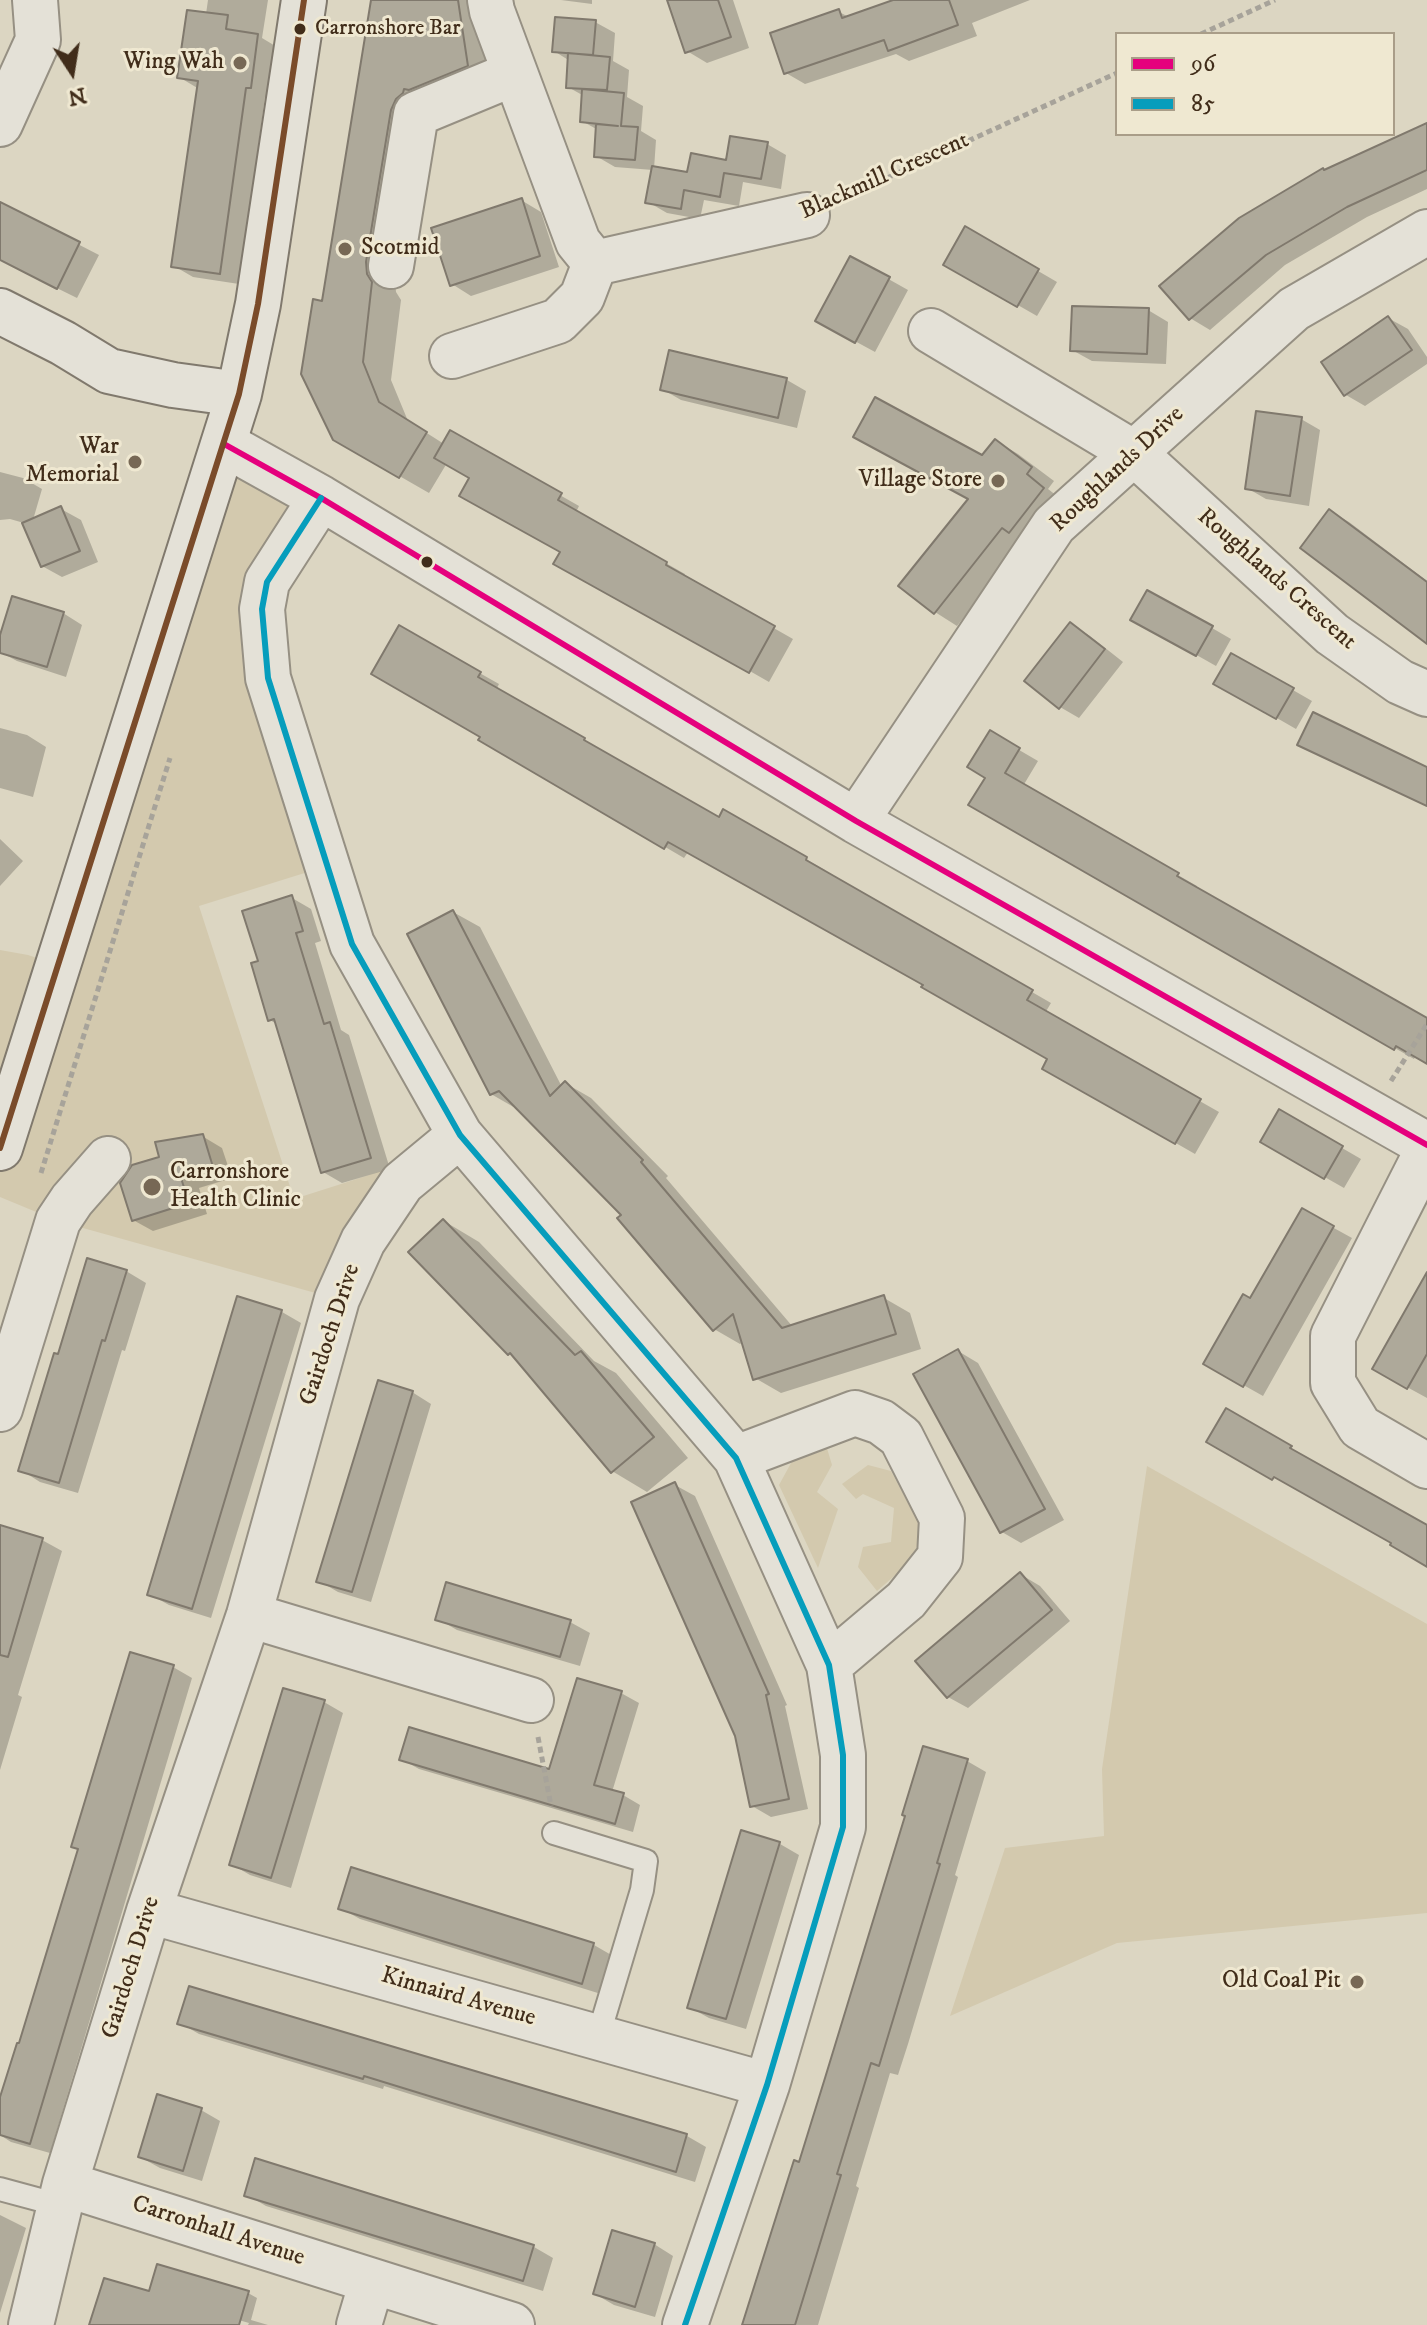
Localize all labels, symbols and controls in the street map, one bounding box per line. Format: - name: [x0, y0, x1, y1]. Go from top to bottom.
- place label: Carronshore Bar: [315, 16, 460, 42]
- marker: Carronshore Bar: [292, 21, 308, 37]
- north arrow: [32, 32, 112, 112]
- legend: [1115, 32, 1395, 136]
- place label: Wing Wah: [123, 49, 224, 77]
- text: 96: [1191, 49, 1215, 79]
- marker: Wing Wah: [231, 54, 249, 72]
- text: N: [65, 81, 89, 111]
- text: 85: [1191, 89, 1215, 119]
- street label: Blackmill Crescent: [796, 127, 974, 227]
- place label: Scotmid: [361, 235, 439, 263]
- marker: Scotmid: [336, 240, 354, 258]
- street label: Roughlands Drive: [1045, 401, 1191, 539]
- place label: War Memorial: [25, 434, 119, 490]
- marker: War Memorial: [126, 453, 144, 471]
- place label: Village Store: [859, 467, 982, 495]
- marker: Village Store: [989, 472, 1007, 490]
- street label: Roughlands Crescent: [1191, 503, 1361, 657]
- unlabelled marker: [419, 554, 435, 570]
- place label: Carronshore Health Clinic: [170, 1159, 301, 1215]
- marker: Carronshore Health Clinic: [141, 1176, 163, 1198]
- street label: Gairdoch Drive: [295, 1261, 367, 1409]
- street label: Gairdoch Drive: [97, 1893, 167, 2043]
- street label: Kinnaird Avenue: [377, 1962, 539, 2034]
- place label: Old Coal Pit: [1222, 1968, 1341, 1996]
- marker: Old Coal Pit: [1348, 1973, 1366, 1991]
- street label: Carronhall Avenue: [128, 2191, 308, 2273]

